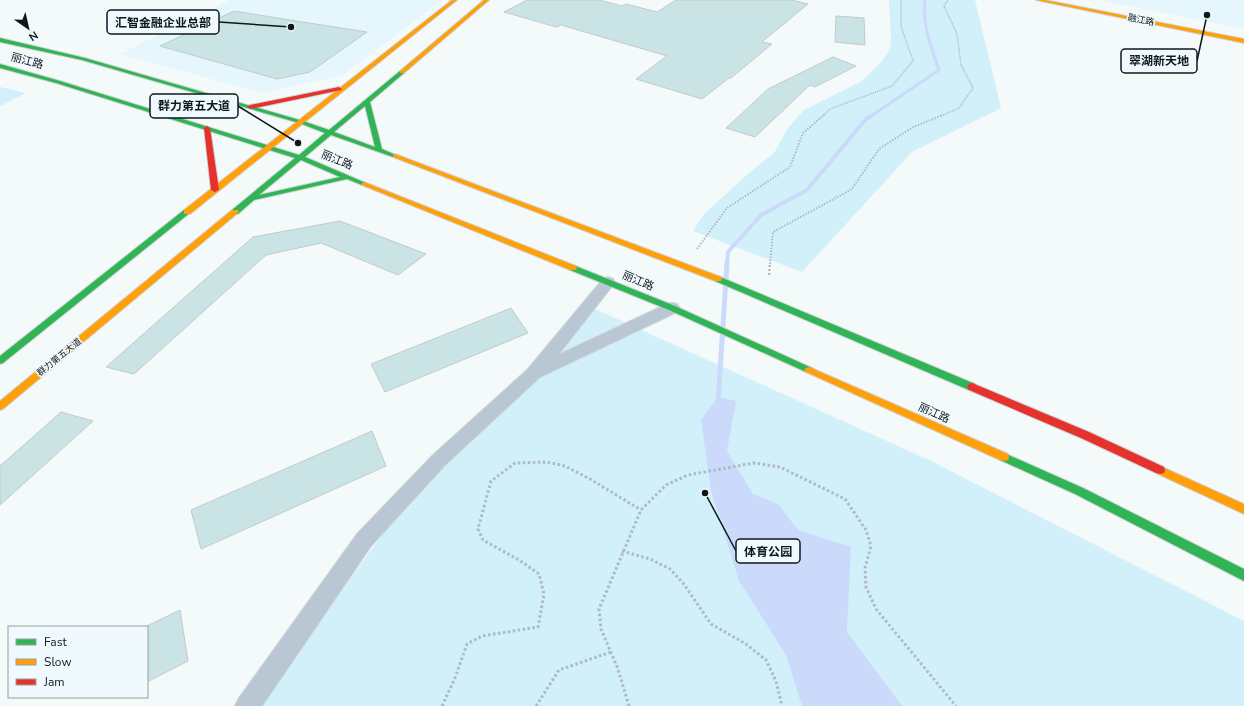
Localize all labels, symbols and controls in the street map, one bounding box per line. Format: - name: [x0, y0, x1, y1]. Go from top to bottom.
- north arrow: [8, 8, 48, 48]
- callout: 汇智金融企业总部: [107, 10, 219, 34]
- street label: 融江路: [1127, 12, 1155, 28]
- text: 汇智金融企业总部: [115, 15, 211, 31]
- text: N: [26, 27, 41, 44]
- street label: 丽江路: [9, 49, 45, 73]
- callout: 翠湖新天地: [1121, 49, 1197, 73]
- text: 翠湖新天地: [1129, 53, 1189, 69]
- callout: 群力第五大道: [150, 94, 238, 118]
- text: 群力第五大道: [158, 98, 230, 114]
- street label: 丽江路: [319, 147, 355, 173]
- street label: 丽江路: [620, 268, 656, 294]
- street label: 群力第五大道: [34, 335, 84, 379]
- street label: 丽江路: [916, 399, 952, 427]
- callout: 体育公园: [736, 539, 800, 563]
- text: 体育公园: [744, 544, 792, 560]
- legend: [8, 626, 148, 698]
- text: Fast: [44, 634, 67, 650]
- text: Slow: [44, 654, 72, 670]
- text: Jam: [43, 674, 65, 690]

